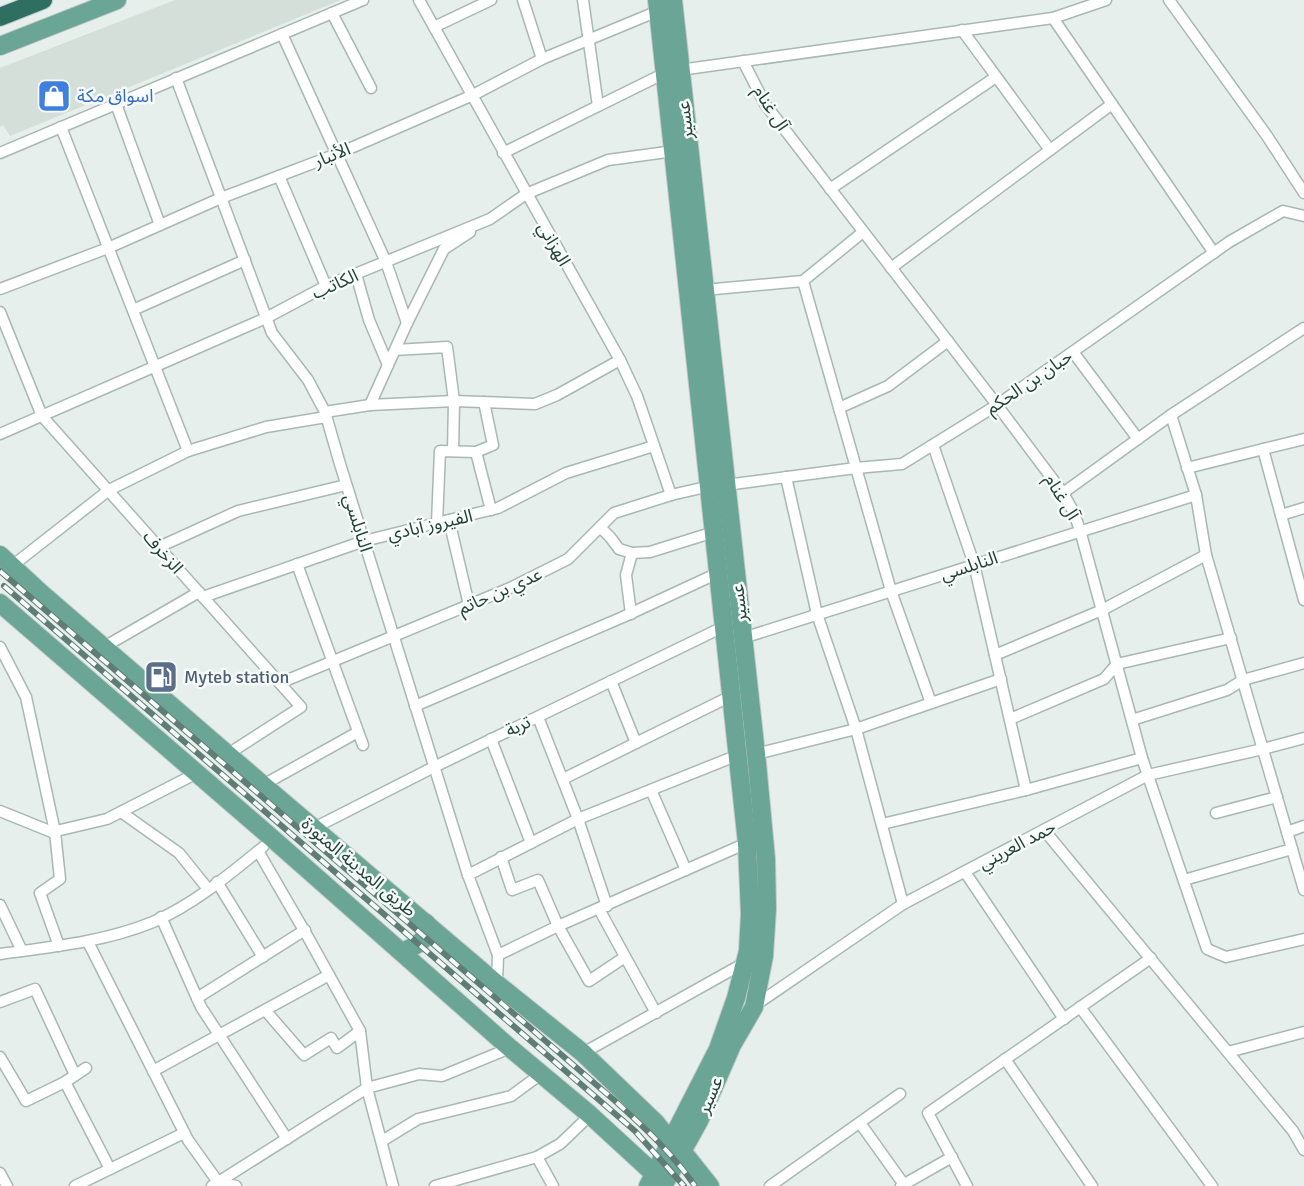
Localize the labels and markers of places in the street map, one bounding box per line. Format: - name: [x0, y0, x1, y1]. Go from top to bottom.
- shop icon: اسواق مكة: [36, 78, 72, 114]
- place label: اسواق مكة: [77, 85, 153, 107]
- fuel station icon: Myteb station: [143, 659, 179, 695]
- place label: Myteb station: [184, 666, 289, 688]

